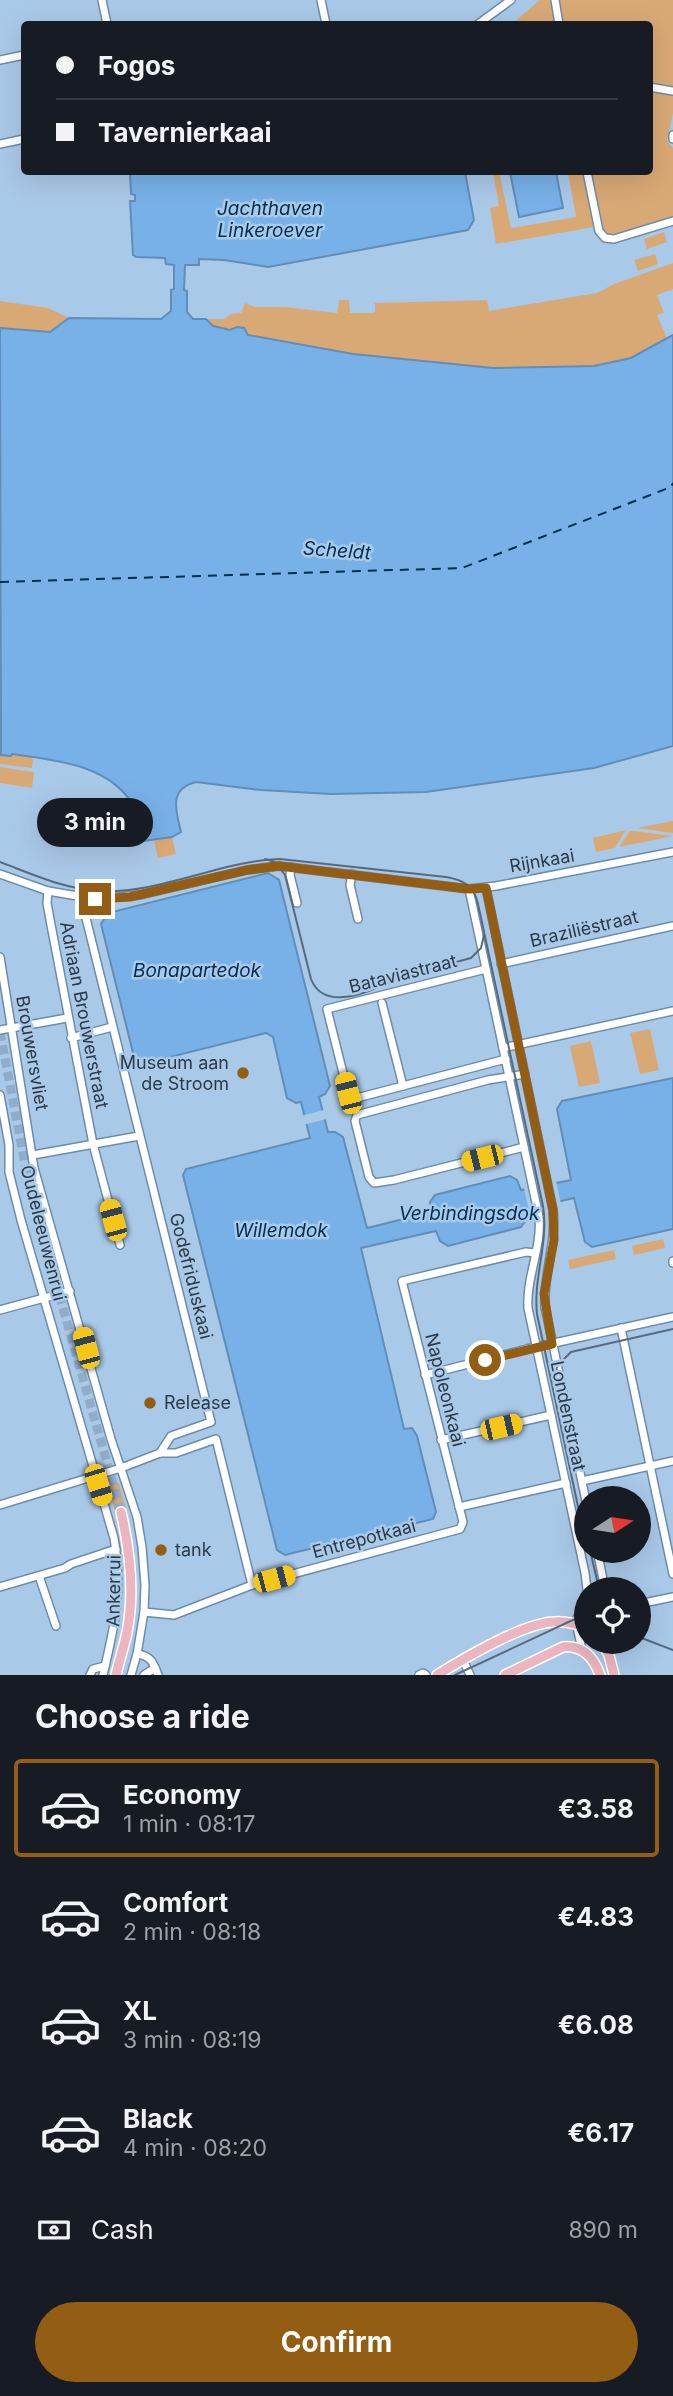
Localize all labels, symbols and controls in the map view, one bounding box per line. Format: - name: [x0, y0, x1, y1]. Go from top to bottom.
- text: Fogos: [98, 50, 175, 81]
- text: Tavernierkaai: [98, 117, 272, 148]
- water label: Jachthaven Linkeroever: [217, 197, 323, 242]
- water label: Scheldt: [302, 537, 372, 564]
- callout: 3 min: [37, 797, 153, 846]
- text: 3 min: [64, 808, 126, 836]
- street label: Rijnkaai: [508, 844, 576, 877]
- route end: [79, 883, 111, 915]
- street label: Braziliëstraat: [528, 906, 640, 951]
- street label: Adriaan Brouwerstraat: [56, 919, 113, 1110]
- street label: Bataviastraat: [347, 950, 459, 997]
- water label: Bonapartedok: [133, 959, 262, 982]
- street label: Brouwersvliet: [12, 994, 53, 1112]
- place label: Museum aan de Stroom: [120, 1052, 229, 1094]
- marker: Museum aan de Stroom: [235, 1065, 251, 1081]
- car: [333, 1070, 364, 1116]
- car: [460, 1143, 505, 1173]
- street label: Oudeleeuwenrui: [16, 1163, 71, 1303]
- car: [98, 1197, 129, 1243]
- water label: Verbindingsdok: [399, 1202, 540, 1225]
- street label: Godefriduskaai: [166, 1211, 217, 1341]
- water label: Willemdok: [234, 1219, 328, 1242]
- car: [71, 1325, 102, 1371]
- street label: Napoleonkaai: [421, 1331, 470, 1449]
- route start: [469, 1344, 501, 1376]
- street label: Londenstraat: [547, 1359, 590, 1473]
- place label: Release: [164, 1392, 231, 1413]
- marker: Release: [142, 1395, 158, 1411]
- car: [479, 1412, 524, 1442]
- car: [82, 1462, 115, 1508]
- north arrow: [574, 1486, 651, 1563]
- map controls: [574, 1486, 651, 1654]
- street label: Entrepotkaai: [310, 1515, 418, 1562]
- place label: tank: [175, 1539, 212, 1560]
- marker: tank: [153, 1542, 169, 1558]
- street label: Ankerrui: [102, 1555, 125, 1627]
- car: [251, 1563, 298, 1595]
- button: locate: [574, 1577, 651, 1654]
- text: Choose a ride: [35, 1697, 250, 1736]
- icon: car: [39, 1777, 102, 1840]
- text: Economy: [123, 1779, 241, 1810]
- text: €3.58: [558, 1793, 634, 1824]
- text: 1 min · 08:17: [123, 1810, 255, 1838]
- icon: car: [39, 1885, 102, 1948]
- text: Comfort: [123, 1887, 228, 1918]
- text: €4.83: [558, 1901, 634, 1932]
- text: 2 min · 08:18: [123, 1918, 261, 1946]
- icon: car: [39, 1993, 102, 2056]
- text: XL: [123, 1995, 157, 2026]
- text: €6.08: [558, 2009, 634, 2040]
- text: 3 min · 08:19: [123, 2026, 262, 2054]
- icon: car: [39, 2101, 102, 2164]
- text: Black: [123, 2103, 193, 2134]
- text: €6.17: [567, 2117, 634, 2148]
- text: 4 min · 08:20: [123, 2134, 267, 2162]
- icon: cash: [35, 2211, 73, 2249]
- text: Cash: [91, 2214, 154, 2245]
- text: 890 m: [568, 2216, 638, 2244]
- button: Confirm: [35, 2302, 638, 2382]

